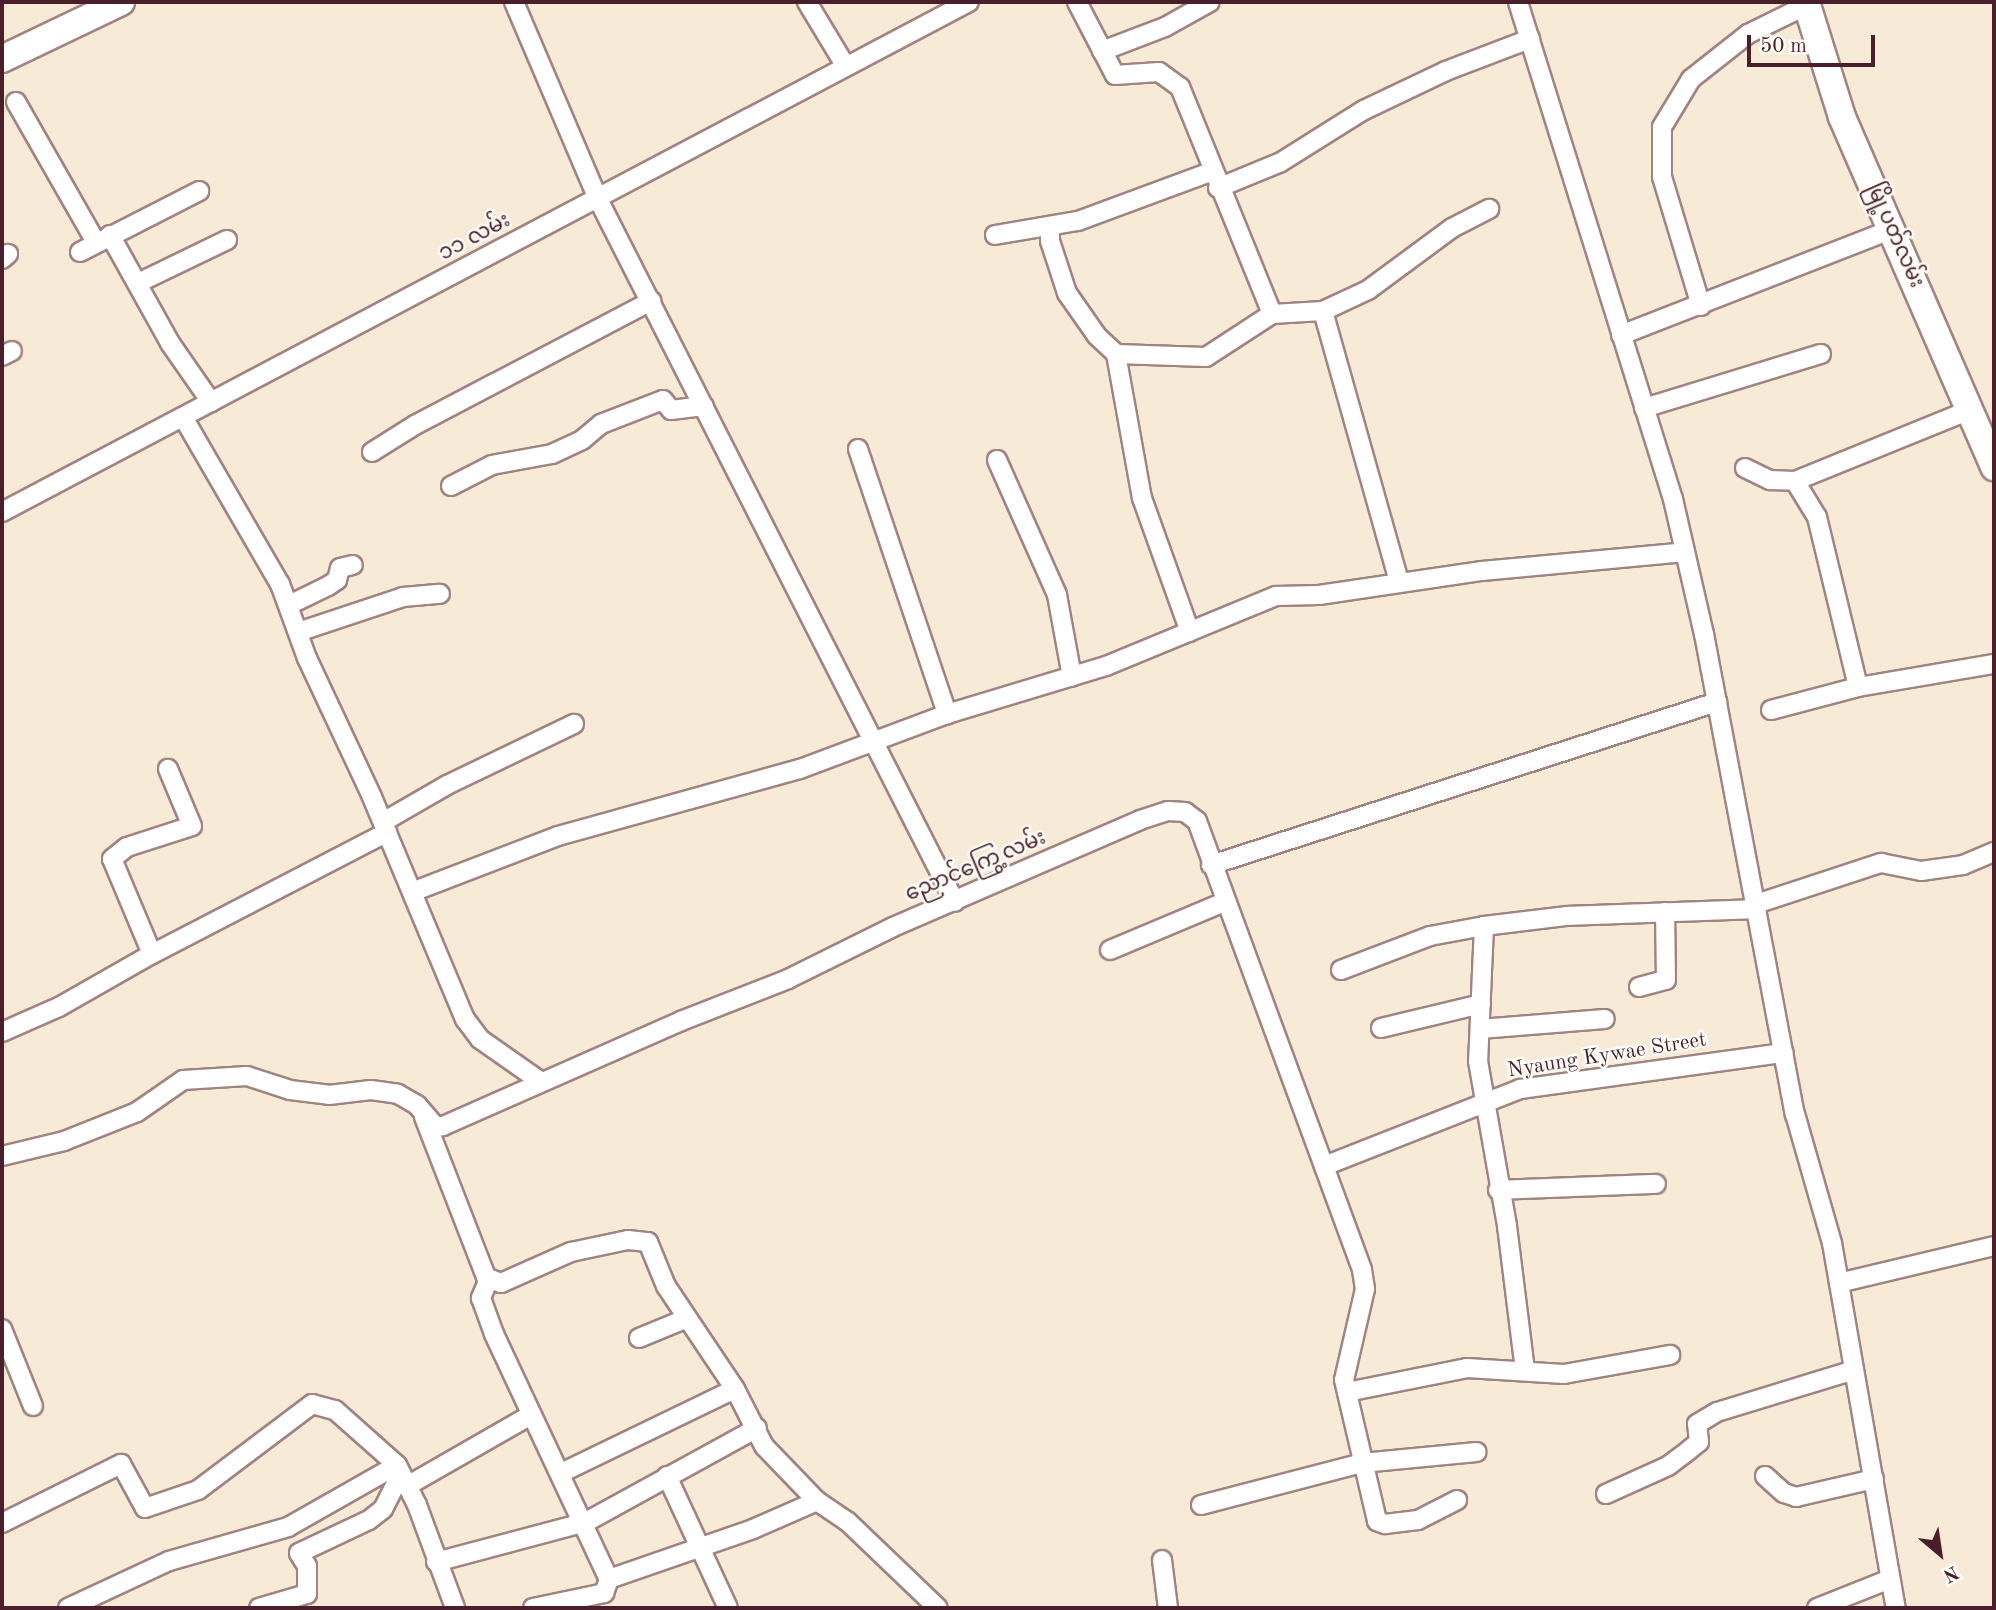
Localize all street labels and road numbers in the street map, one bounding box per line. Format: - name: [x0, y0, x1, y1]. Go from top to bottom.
- street label: မြို့ပတ်လမ်း: [1860, 180, 1928, 292]
- street label: ၁၁ လမ်း: [435, 209, 515, 267]
- street label: ညောင်ကြွေ့လမ်း: [902, 826, 1050, 908]
- street label: Nyaung Kywae Street: [1506, 1028, 1708, 1084]

